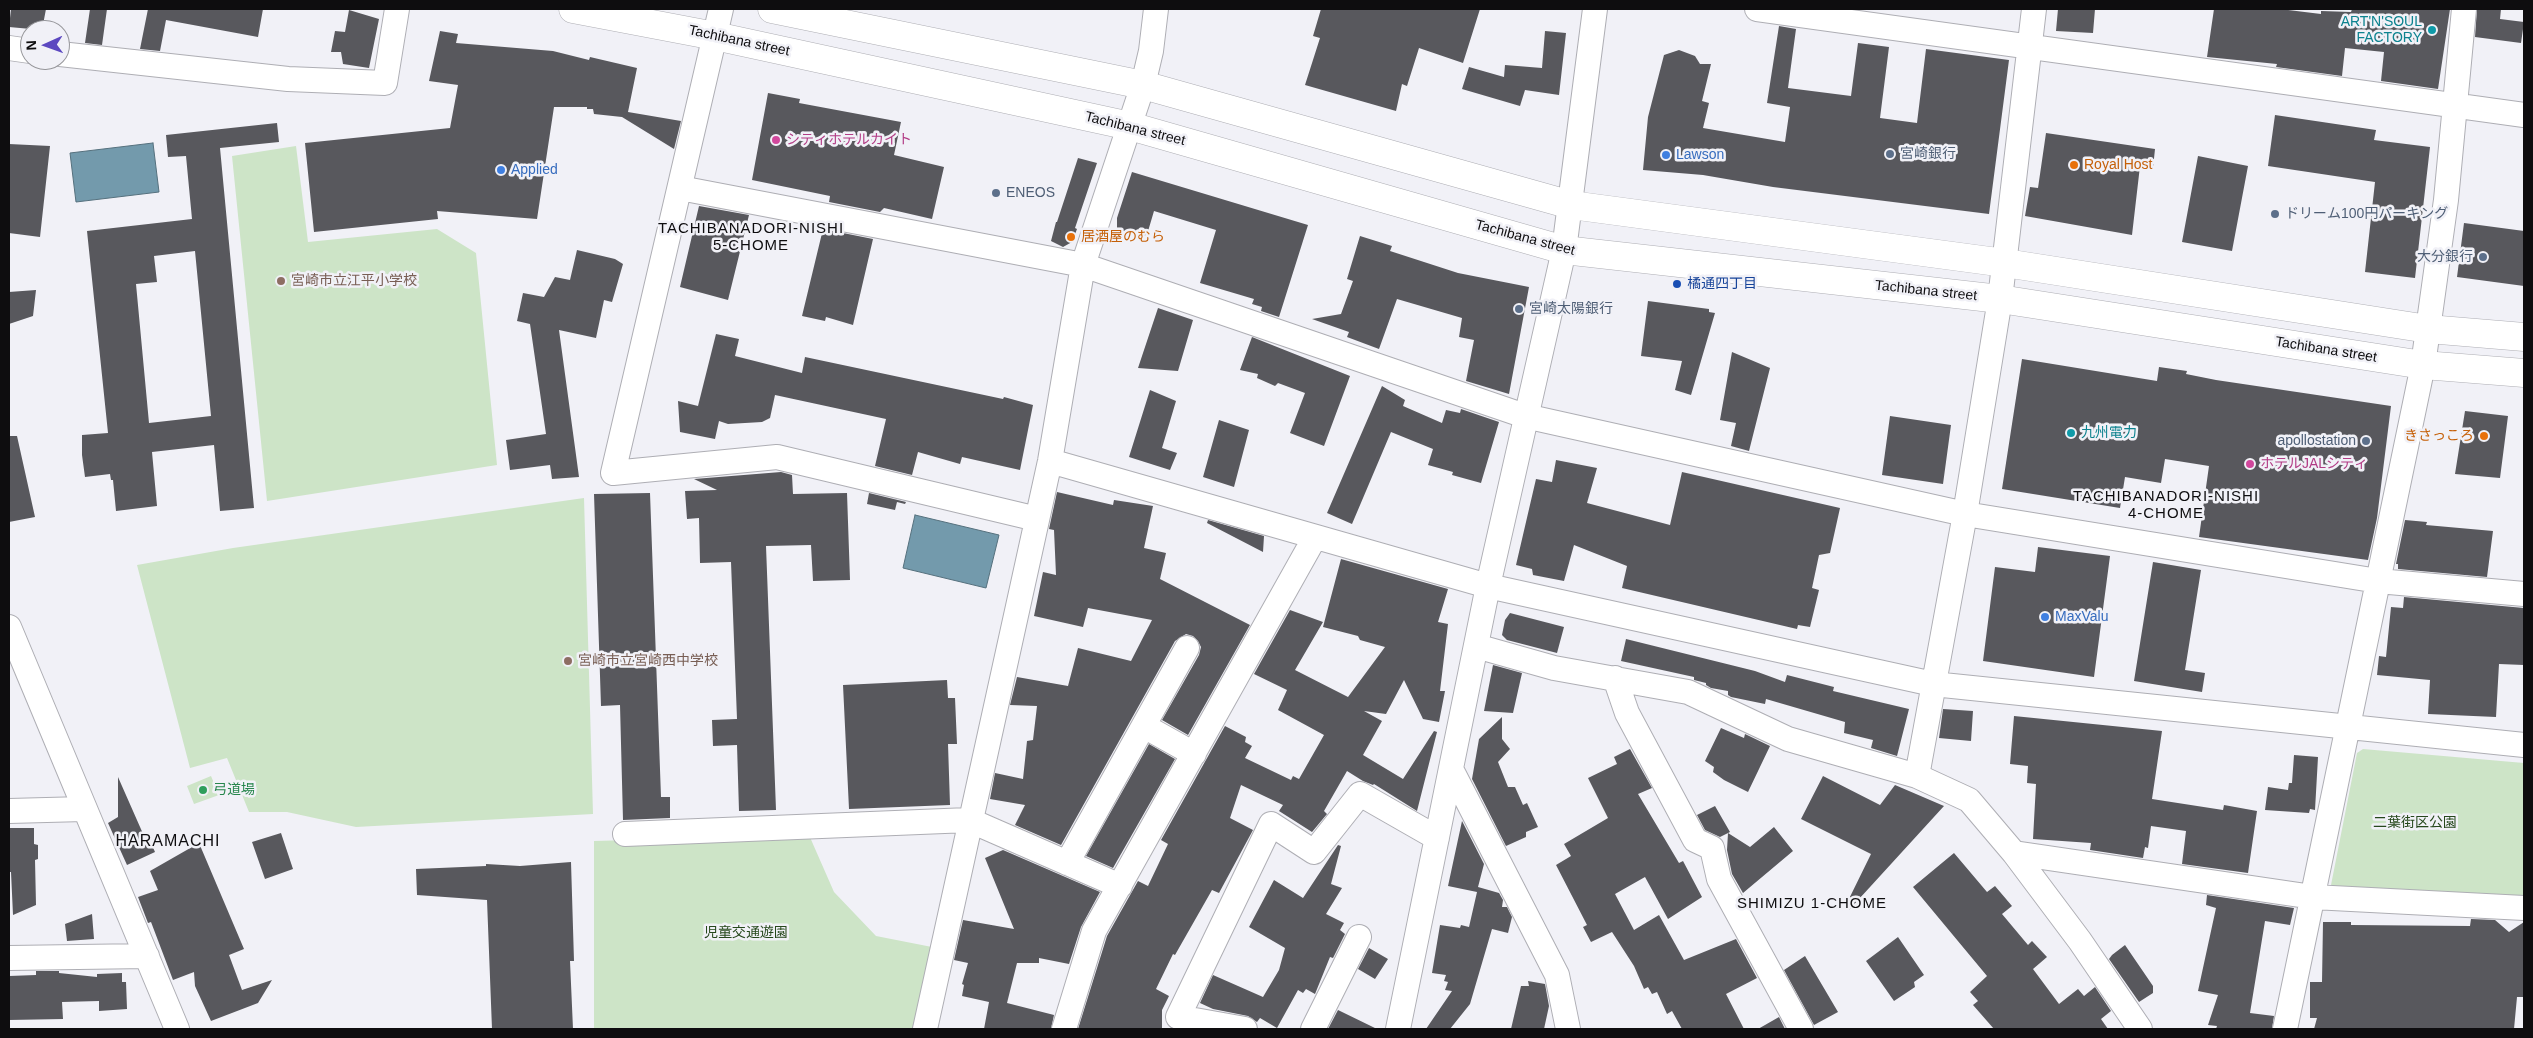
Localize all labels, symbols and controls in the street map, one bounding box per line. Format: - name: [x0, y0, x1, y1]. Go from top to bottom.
- place label: ART'N'SOUL FACTORY: [2341, 14, 2422, 46]
- north arrow: [20, 20, 70, 70]
- street label: Tachibana street: [687, 22, 791, 60]
- marker: ART'N'SOUL FACTORY: [2426, 24, 2438, 36]
- text: N: [23, 40, 39, 51]
- street label: Tachibana street: [1083, 108, 1187, 150]
- place label: シティホテルカイト: [786, 132, 912, 148]
- marker: シティホテルカイト: [770, 134, 782, 146]
- place label: 宮崎銀行: [1900, 146, 1956, 162]
- place label: Lawson: [1676, 147, 1724, 163]
- marker: 宮崎銀行: [1884, 148, 1896, 160]
- marker: Lawson: [1660, 149, 1672, 161]
- place label: Royal Host: [2084, 157, 2152, 173]
- marker: Royal Host: [2068, 159, 2080, 171]
- place label: Applied: [511, 162, 558, 178]
- marker: Applied: [495, 164, 507, 176]
- place label: ENEOS: [1006, 185, 1055, 201]
- marker: ENEOS: [990, 187, 1002, 199]
- place label: ドリーム100円パーキング: [2285, 206, 2448, 222]
- marker: ドリーム100円パーキング: [2269, 208, 2281, 220]
- street label: Tachibana street: [1473, 217, 1577, 259]
- district label: TACHIBANADORI-NISHI 5-CHOME: [656, 220, 846, 255]
- place label: 居酒屋のむら: [1081, 229, 1165, 245]
- marker: 居酒屋のむら: [1065, 231, 1077, 243]
- place label: 大分銀行: [2417, 249, 2473, 265]
- marker: 大分銀行: [2477, 251, 2489, 263]
- place label: 宮崎市立江平小学校: [291, 273, 417, 289]
- marker: 宮崎市立江平小学校: [275, 275, 287, 287]
- place label: 橘通四丁目: [1687, 276, 1757, 292]
- street label: Tachibana street: [1874, 277, 1978, 305]
- marker: 橘通四丁目: [1671, 278, 1683, 290]
- place label: 宮崎太陽銀行: [1529, 301, 1613, 317]
- marker: 宮崎太陽銀行: [1513, 303, 1525, 315]
- street label: Tachibana street: [2274, 334, 2378, 366]
- place label: 九州電力: [2081, 425, 2137, 441]
- marker: 九州電力: [2065, 427, 2077, 439]
- place label: きさっころ: [2404, 428, 2474, 444]
- marker: きさっころ: [2478, 430, 2490, 442]
- place label: apollostation: [2277, 433, 2356, 449]
- marker: apollostation: [2360, 435, 2372, 447]
- place label: ホテルJALシティ: [2260, 456, 2368, 472]
- marker: ホテルJALシティ: [2244, 458, 2256, 470]
- district label: TACHIBANADORI-NISHI 4-CHOME: [2071, 488, 2261, 523]
- place label: MaxValu: [2055, 609, 2108, 625]
- marker: MaxValu: [2039, 611, 2051, 623]
- place label: 宮崎市立宮崎西中学校: [578, 653, 718, 669]
- marker: 宮崎市立宮崎西中学校: [562, 655, 574, 667]
- place label: 弓道場: [213, 782, 255, 798]
- marker: 弓道場: [197, 784, 209, 796]
- park label: 二葉街区公園: [2373, 815, 2457, 831]
- district label: HARAMACHI: [114, 832, 222, 852]
- district label: SHIMIZU 1-CHOME: [1735, 895, 1889, 913]
- park label: 児童交通遊園: [704, 925, 788, 941]

